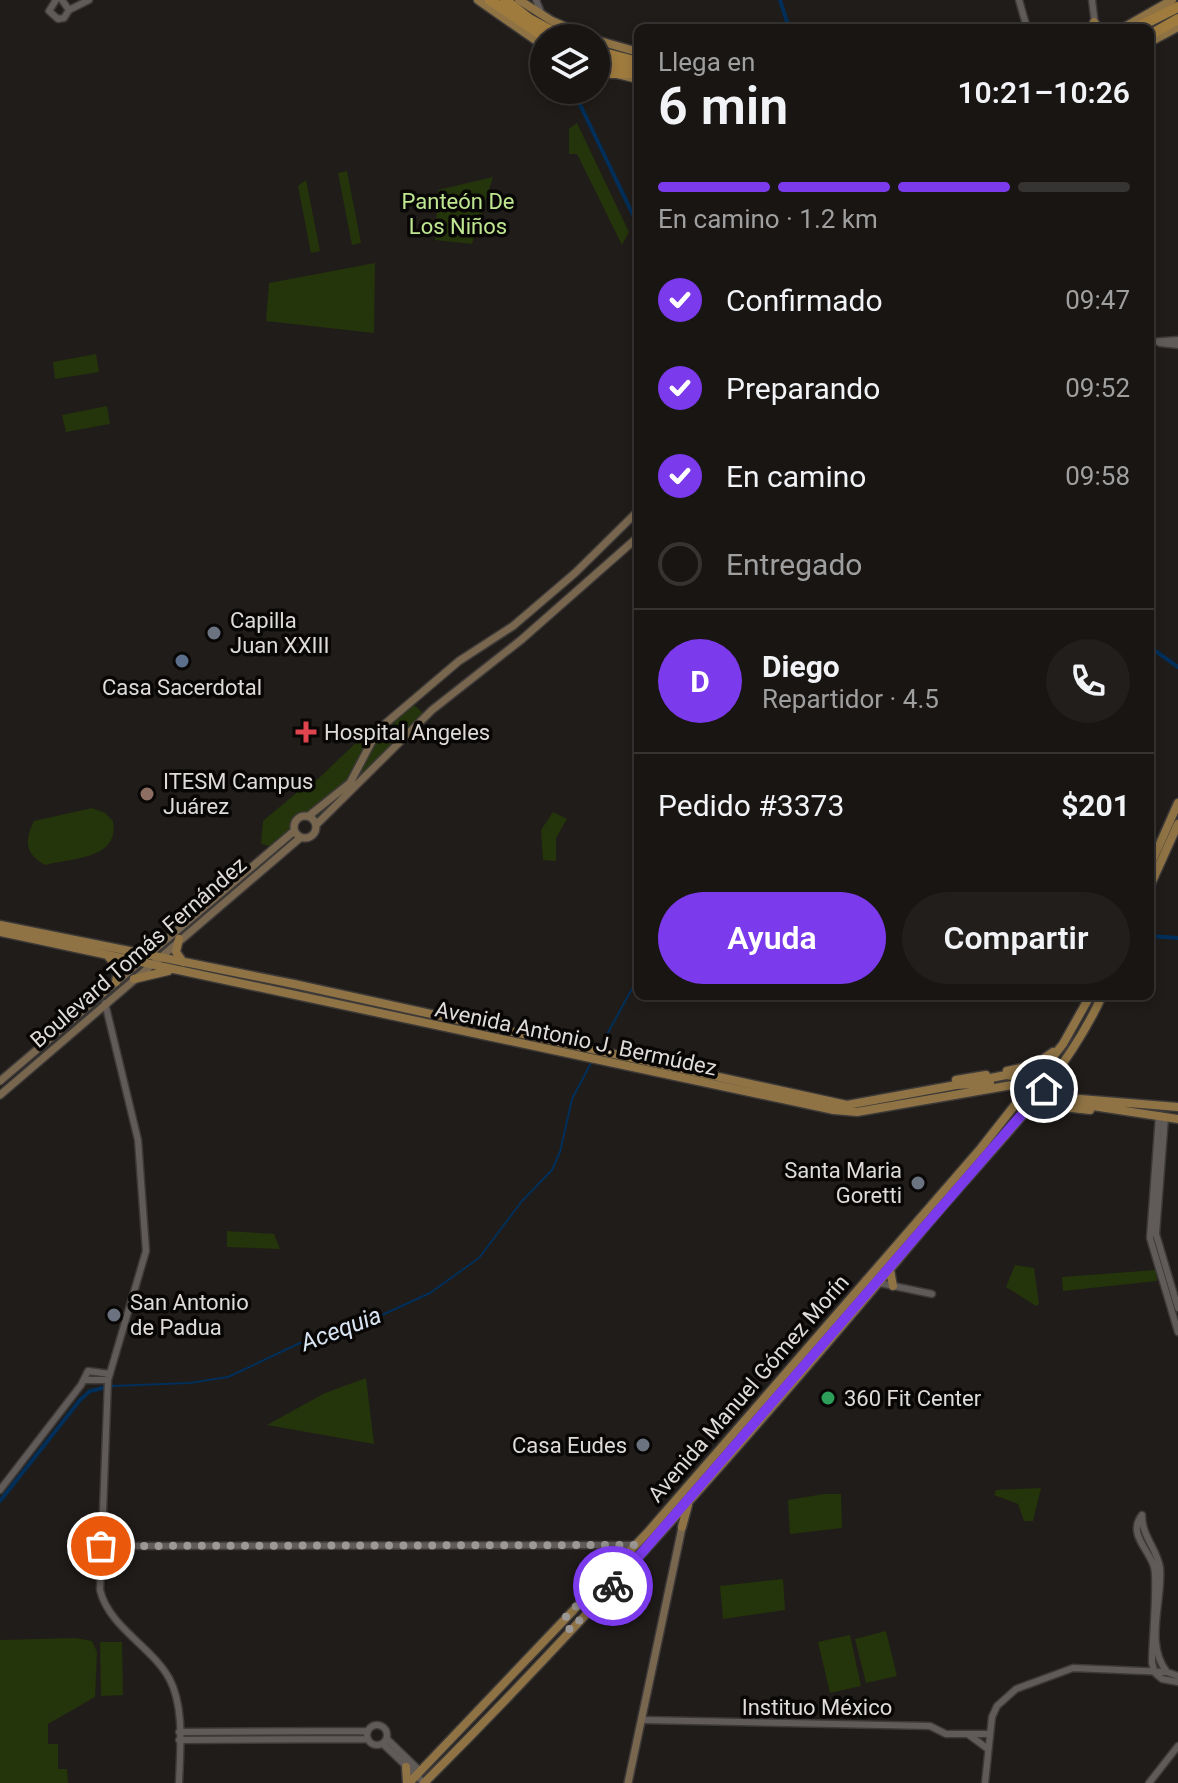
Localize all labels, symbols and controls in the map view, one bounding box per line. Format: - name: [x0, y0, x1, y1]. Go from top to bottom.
- map controls: [530, 24, 610, 104]
- button: layers: [530, 24, 610, 104]
- text: Llega en: [658, 47, 755, 77]
- text: 10:21–10:26: [957, 75, 1130, 110]
- text: 6 min: [658, 76, 788, 137]
- park label: Panteón De Los Niños: [402, 189, 515, 239]
- text: En camino · 1.2 km: [658, 204, 878, 234]
- icon: check: [658, 278, 702, 322]
- text: Confirmado: [726, 283, 883, 318]
- text: 09:47: [1065, 285, 1130, 315]
- icon: check: [658, 366, 702, 410]
- text: Preparando: [726, 371, 880, 406]
- text: 09:52: [1065, 373, 1130, 403]
- icon: check: [658, 454, 702, 498]
- text: En camino: [726, 459, 866, 494]
- text: 09:58: [1065, 461, 1130, 491]
- text: Entregado: [726, 547, 862, 582]
- place label: Capilla Juan XXIII: [230, 608, 329, 658]
- marker: Capilla Juan XXIII: [205, 624, 223, 642]
- button: phone: [1046, 639, 1130, 723]
- text: Diego: [762, 649, 840, 684]
- marker: Casa Sacerdotal: [173, 652, 191, 670]
- text: D: [690, 664, 710, 699]
- place label: Casa Sacerdotal: [102, 675, 262, 700]
- text: Repartidor · 4.5: [762, 684, 939, 714]
- place label: Hospital Angeles: [324, 720, 490, 745]
- marker: Hospital Angeles: [295, 721, 317, 743]
- place label: ITESM Campus Juárez: [163, 769, 313, 819]
- marker: ITESM Campus Juárez: [138, 785, 156, 803]
- text: Pedido #3373: [658, 788, 844, 823]
- text: $201: [1061, 788, 1130, 823]
- street label: Boulevard Tomás Fernández: [25, 852, 251, 1053]
- button: Ayuda: [658, 892, 886, 984]
- button: Compartir: [902, 892, 1130, 984]
- street label: Avenida Antonio J. Bermúdez: [433, 996, 719, 1081]
- pin: [1010, 1055, 1078, 1123]
- icon: home: [1022, 1067, 1066, 1111]
- place label: Santa Maria Goretti: [784, 1158, 902, 1208]
- marker: Santa Maria Goretti: [909, 1174, 927, 1192]
- street label: Avenida Manuel Gómez Morín: [643, 1270, 854, 1507]
- place label: San Antonio de Padua: [130, 1290, 249, 1340]
- water label: Acequia: [296, 1301, 385, 1357]
- marker: San Antonio de Padua: [105, 1306, 123, 1324]
- place label: 360 Fit Center: [844, 1386, 982, 1411]
- marker: 360 Fit Center: [819, 1389, 837, 1407]
- place label: Casa Eudes: [512, 1433, 627, 1458]
- marker: Casa Eudes: [634, 1436, 652, 1454]
- pin: [67, 1512, 135, 1580]
- icon: bag: [79, 1524, 123, 1568]
- courier: [573, 1546, 653, 1626]
- icon: bike: [591, 1564, 635, 1608]
- street label: Instituo México: [742, 1695, 892, 1720]

